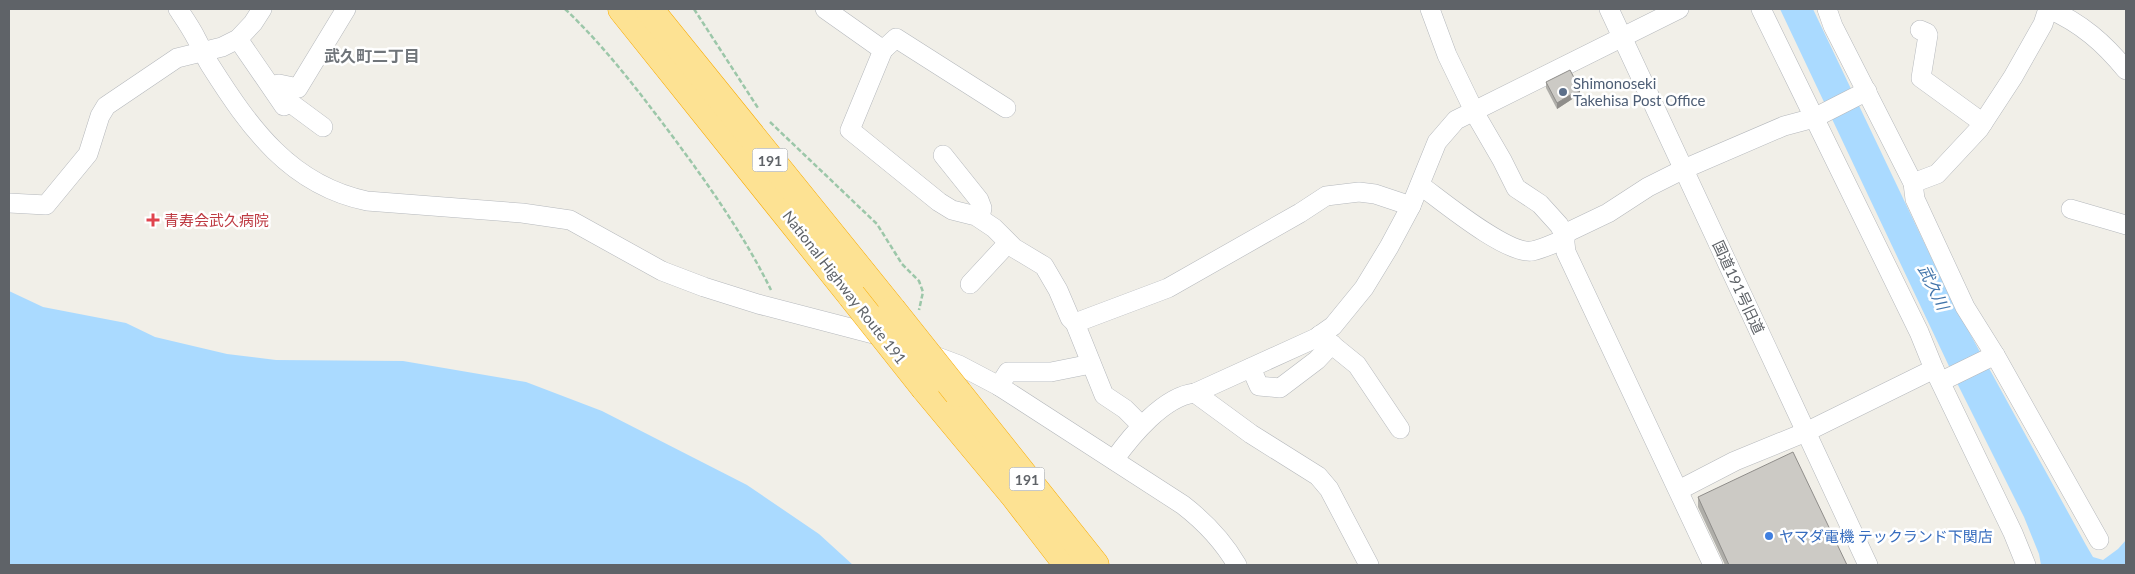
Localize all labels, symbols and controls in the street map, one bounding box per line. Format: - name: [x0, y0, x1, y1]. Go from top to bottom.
- district label: 武久町二丁目: [324, 46, 420, 65]
- place label: Shimonoseki Takehisa Post Office: [1573, 74, 1706, 109]
- marker: Shimonoseki Takehisa Post Office: [1557, 86, 1569, 98]
- road number: 191: [752, 148, 788, 172]
- street label: National Highway Route 191: [779, 207, 911, 367]
- place label: 青寿会武久病院: [164, 211, 269, 229]
- marker: 青寿会武久病院: [146, 213, 160, 227]
- street label: 国道191号旧道: [1709, 237, 1769, 337]
- water label: 武久川: [1915, 261, 1954, 315]
- road number: 191: [1010, 468, 1044, 490]
- place label: ヤマダ電機 テックランド下関店: [1779, 527, 1993, 545]
- marker: ヤマダ電機 テックランド下関店: [1763, 530, 1775, 542]

